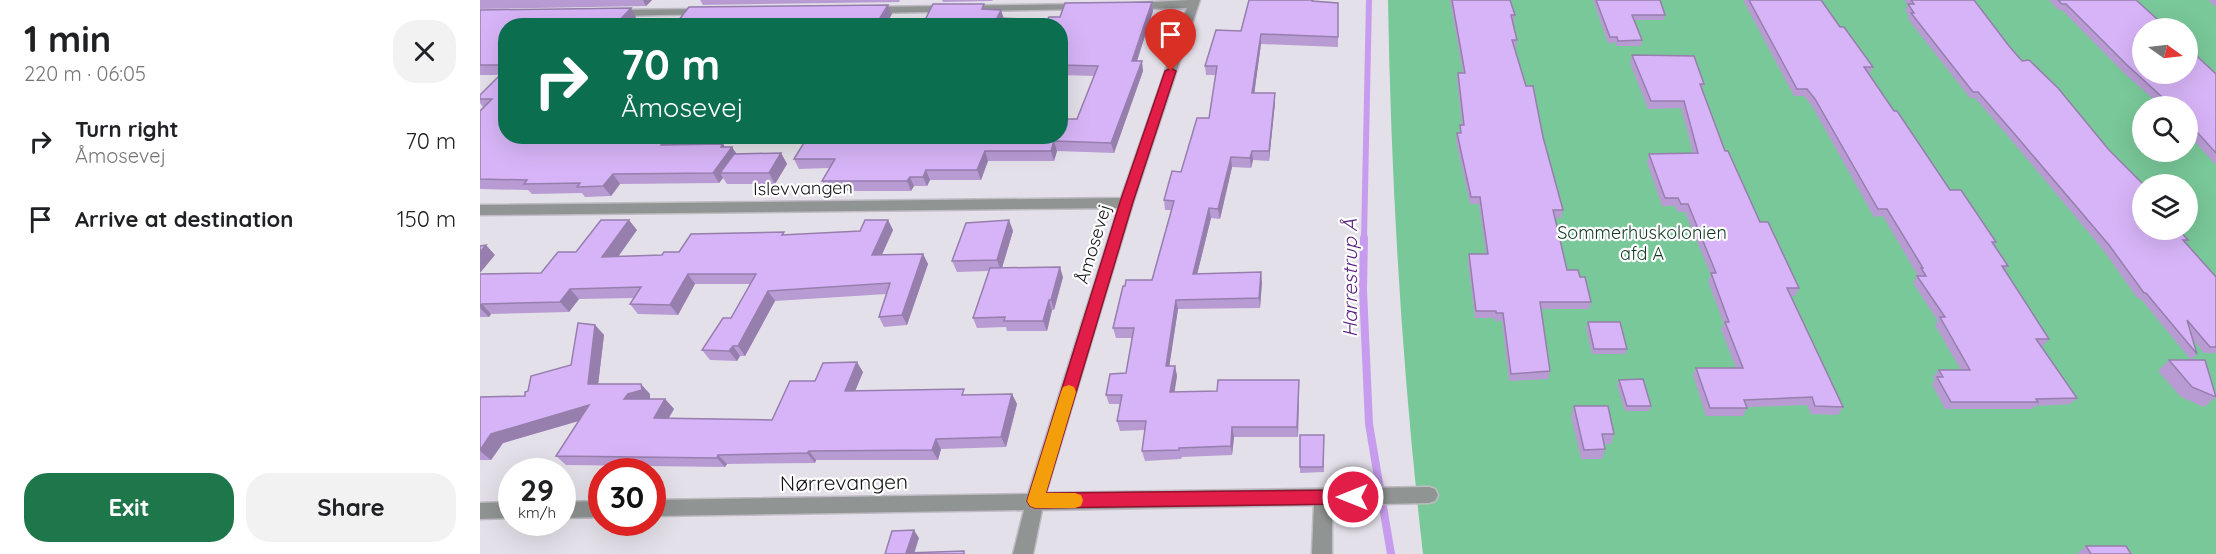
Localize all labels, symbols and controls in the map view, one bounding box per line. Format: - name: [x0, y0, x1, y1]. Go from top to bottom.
- pin: [1145, 9, 1196, 71]
- text: 1 min: [24, 16, 111, 61]
- icon: arrive: [1154, 18, 1187, 51]
- north arrow: [2132, 18, 2198, 84]
- map controls: [2132, 18, 2198, 240]
- button: close: [393, 20, 456, 83]
- text: 70 m: [621, 38, 720, 91]
- icon: right: [522, 42, 600, 120]
- text: 220 m · 06:05: [24, 61, 146, 86]
- text: Åmosevej: [621, 90, 744, 124]
- button: search: [2132, 96, 2198, 162]
- text: Turn right: [75, 115, 179, 143]
- icon: right: [24, 125, 57, 158]
- text: 70 m: [406, 127, 456, 155]
- text: Åmosevej: [75, 143, 166, 168]
- button: layers: [2132, 174, 2198, 240]
- street label: Islevvangen: [753, 176, 853, 200]
- street label: Åmosevej: [1070, 201, 1116, 287]
- icon: arrive: [24, 203, 57, 236]
- text: Arrive at destination: [75, 205, 293, 233]
- text: 150 m: [397, 205, 456, 233]
- water label: Harrestrup Å: [1337, 219, 1362, 337]
- park label: Sommerhuskolonien afd A: [1557, 221, 1727, 265]
- speed limit sign: 30: [588, 458, 666, 536]
- position arrow: [1321, 465, 1385, 529]
- street label: Nørrevangen: [780, 468, 908, 496]
- text: 29: [520, 471, 554, 509]
- button: Exit: [24, 473, 234, 542]
- button: Share: [246, 473, 456, 542]
- text: km/h: [518, 503, 556, 522]

